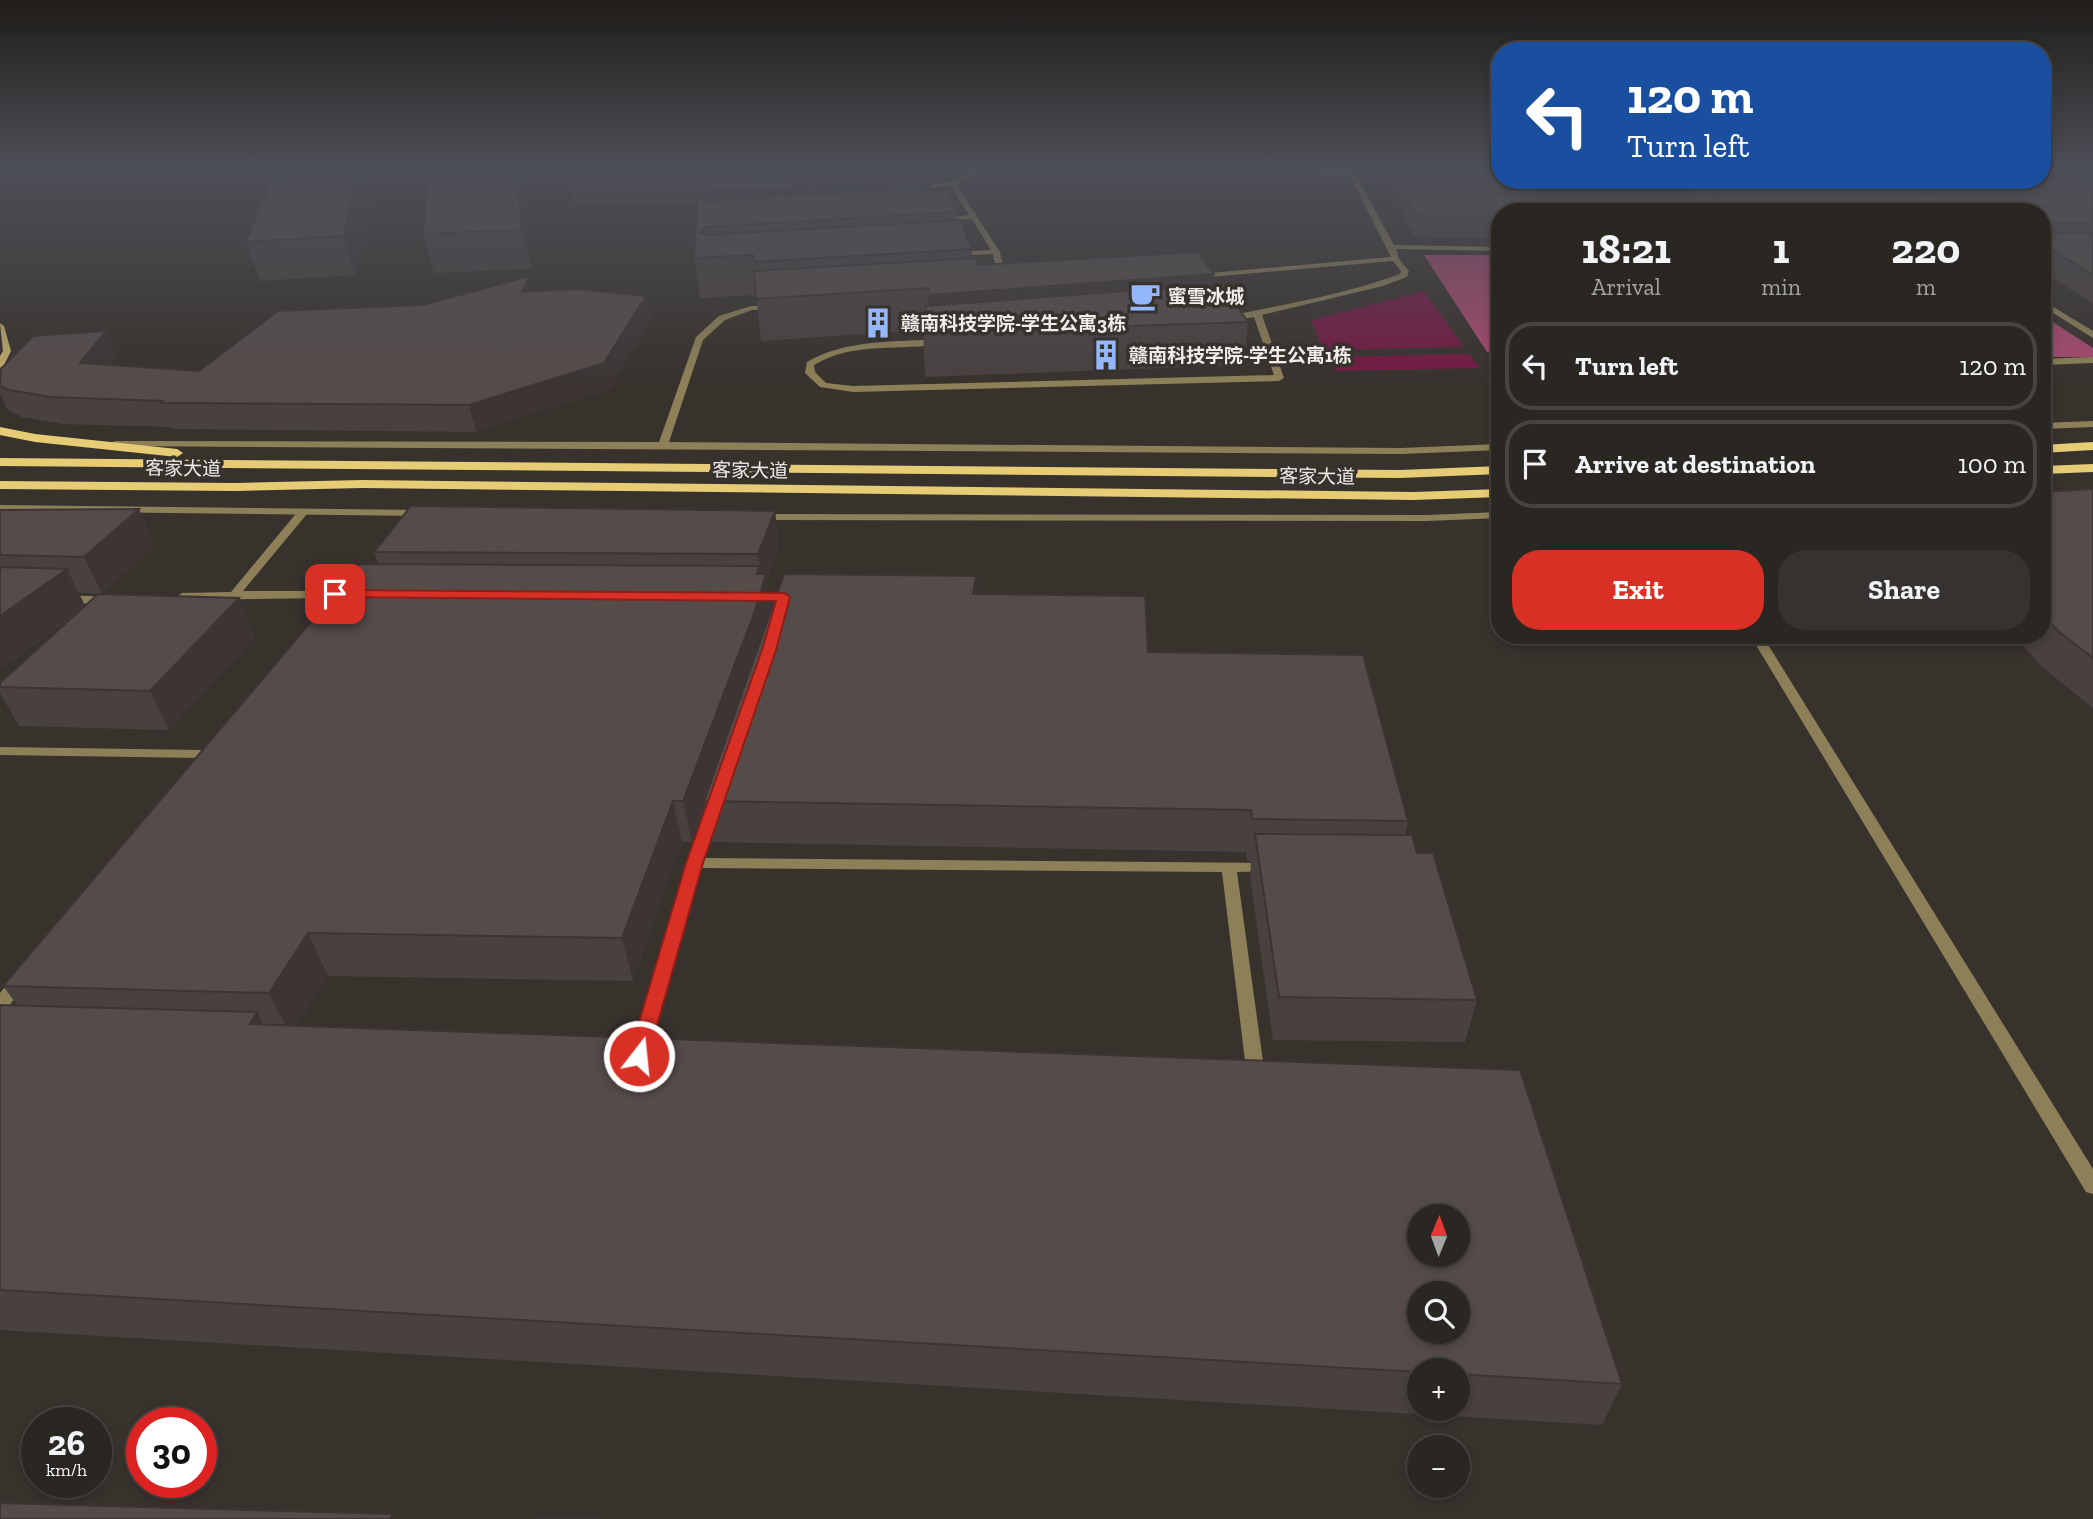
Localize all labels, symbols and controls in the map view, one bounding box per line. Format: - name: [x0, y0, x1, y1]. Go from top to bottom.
- text: 120 m: [1627, 67, 1753, 126]
- icon: left: [1512, 70, 1603, 161]
- text: Turn left: [1627, 127, 1749, 165]
- text: 18:21: [1581, 223, 1671, 274]
- text: 1: [1773, 223, 1790, 274]
- text: 220: [1891, 223, 1961, 274]
- text: Arrival: [1592, 273, 1661, 301]
- text: min: [1761, 273, 1801, 301]
- text: m: [1916, 273, 1936, 301]
- cafe icon: 蜜雪冰城: [1128, 279, 1162, 313]
- place label: 蜜雪冰城: [1168, 285, 1244, 308]
- building icon: 赣南科技学院-学生公寓3栋: [861, 306, 895, 340]
- place label: 赣南科技学院-学生公寓3栋: [901, 312, 1126, 335]
- building icon: 赣南科技学院-学生公寓1栋: [1089, 338, 1123, 372]
- place label: 赣南科技学院-学生公寓1栋: [1129, 344, 1352, 367]
- icon: left: [1516, 347, 1554, 385]
- text: Turn left: [1575, 350, 1678, 382]
- text: 120 m: [1959, 350, 2026, 382]
- icon: arrive: [1516, 445, 1554, 483]
- text: Arrive at destination: [1575, 448, 1815, 480]
- text: 100 m: [1958, 448, 2026, 480]
- street label: 客家大道: [145, 456, 221, 481]
- street label: 客家大道: [712, 458, 788, 483]
- street label: 客家大道: [1279, 464, 1355, 489]
- button: Exit: [1512, 550, 1764, 630]
- button: Share: [1778, 550, 2030, 630]
- pin: [305, 564, 365, 624]
- icon: arrive: [316, 575, 354, 613]
- position arrow: [602, 1019, 676, 1093]
- north arrow: [1407, 1204, 1470, 1267]
- map controls: [1407, 1204, 1470, 1498]
- button: search: [1407, 1281, 1470, 1344]
- button: +: [1407, 1358, 1470, 1421]
- speed limit sign: 30: [126, 1407, 217, 1498]
- text: 26: [48, 1422, 85, 1464]
- button: −: [1407, 1435, 1470, 1498]
- text: km/h: [46, 1459, 87, 1481]

